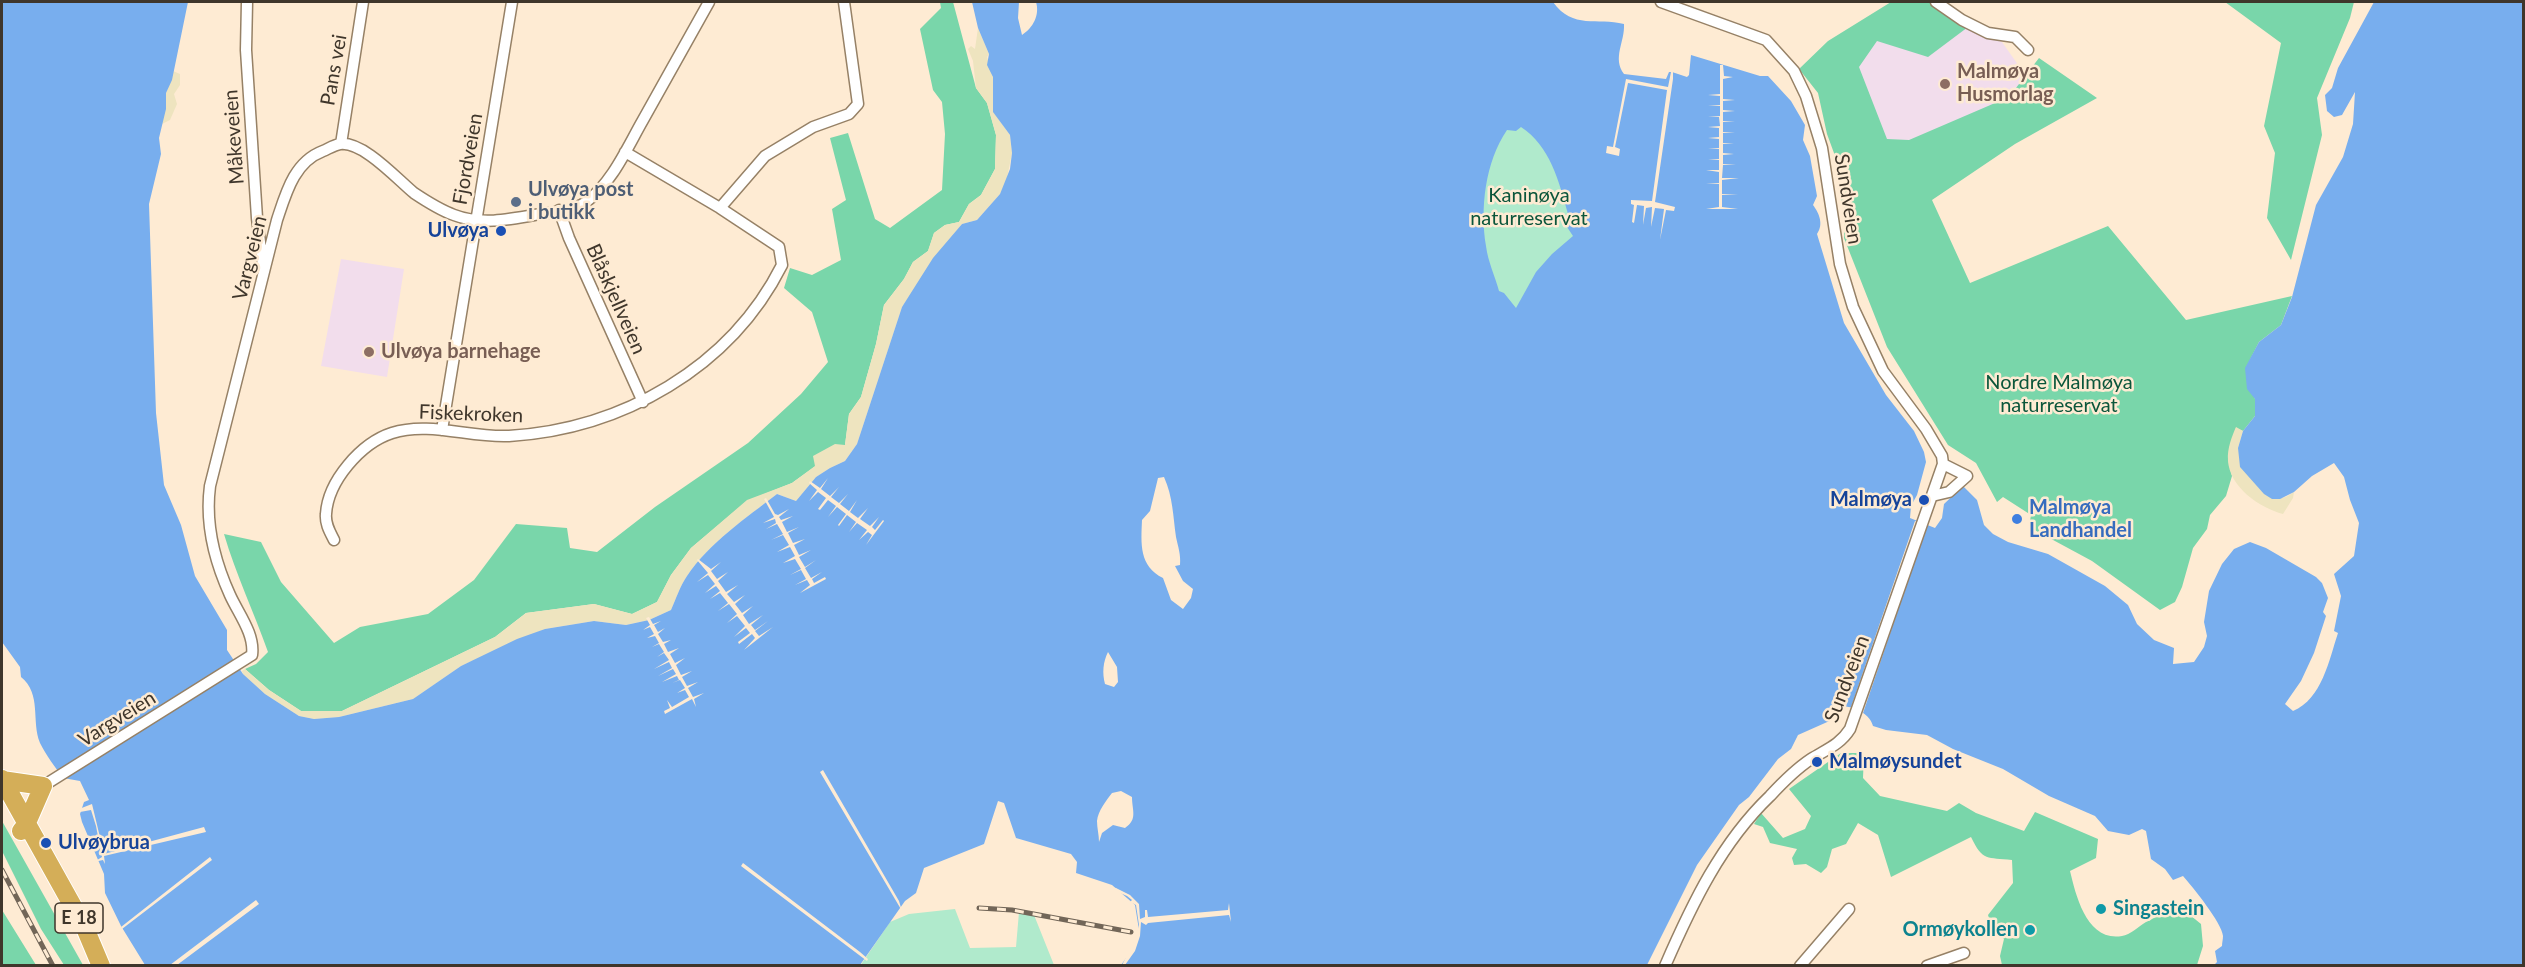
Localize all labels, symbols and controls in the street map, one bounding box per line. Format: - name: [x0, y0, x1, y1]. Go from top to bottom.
- street label: Pans vei: [316, 32, 352, 108]
- place label: Malmøya Husmorlag: [1957, 60, 2054, 107]
- marker: Malmøya Husmorlag: [1938, 77, 1952, 91]
- street label: Måkeveien: [219, 89, 249, 185]
- street label: Fjordveien: [448, 111, 488, 207]
- street label: Sundveien: [1829, 152, 1867, 246]
- place label: Ulvøya post i butikk: [528, 178, 633, 225]
- park label: Kaninøya naturreservat: [1470, 184, 1588, 231]
- marker: Ulvøya post i butikk: [509, 195, 523, 209]
- street label: Vargveien: [228, 213, 272, 303]
- place label: Ulvøya: [428, 219, 489, 243]
- marker: Ulvøya: [494, 224, 508, 238]
- street label: Blåskjellveien: [581, 240, 651, 358]
- place label: Ulvøya barnehage: [381, 340, 541, 364]
- marker: Ulvøya barnehage: [362, 345, 376, 359]
- park label: Nordre Malmøya naturreservat: [1985, 371, 2133, 418]
- street label: Fiskekroken: [418, 400, 524, 428]
- place label: Malmøya: [1830, 488, 1912, 512]
- marker: Malmøya: [1917, 493, 1931, 507]
- place label: Malmøya Landhandel: [2029, 496, 2132, 543]
- marker: Malmøya Landhandel: [2010, 512, 2024, 526]
- street label: Sundveien: [1819, 632, 1875, 726]
- street label: Vargveien: [74, 686, 160, 752]
- place label: Malmøysundet: [1829, 750, 1962, 774]
- marker: Malmøysundet: [1810, 755, 1824, 769]
- place label: Ulvøybrua: [58, 831, 150, 855]
- marker: Ulvøybrua: [39, 836, 53, 850]
- place label: Singastein: [2113, 897, 2204, 921]
- marker: Singastein: [2094, 902, 2108, 916]
- road number: E 18: [55, 903, 103, 933]
- place label: Ormøykollen: [1903, 918, 2018, 942]
- marker: Ormøykollen: [2023, 923, 2037, 937]

